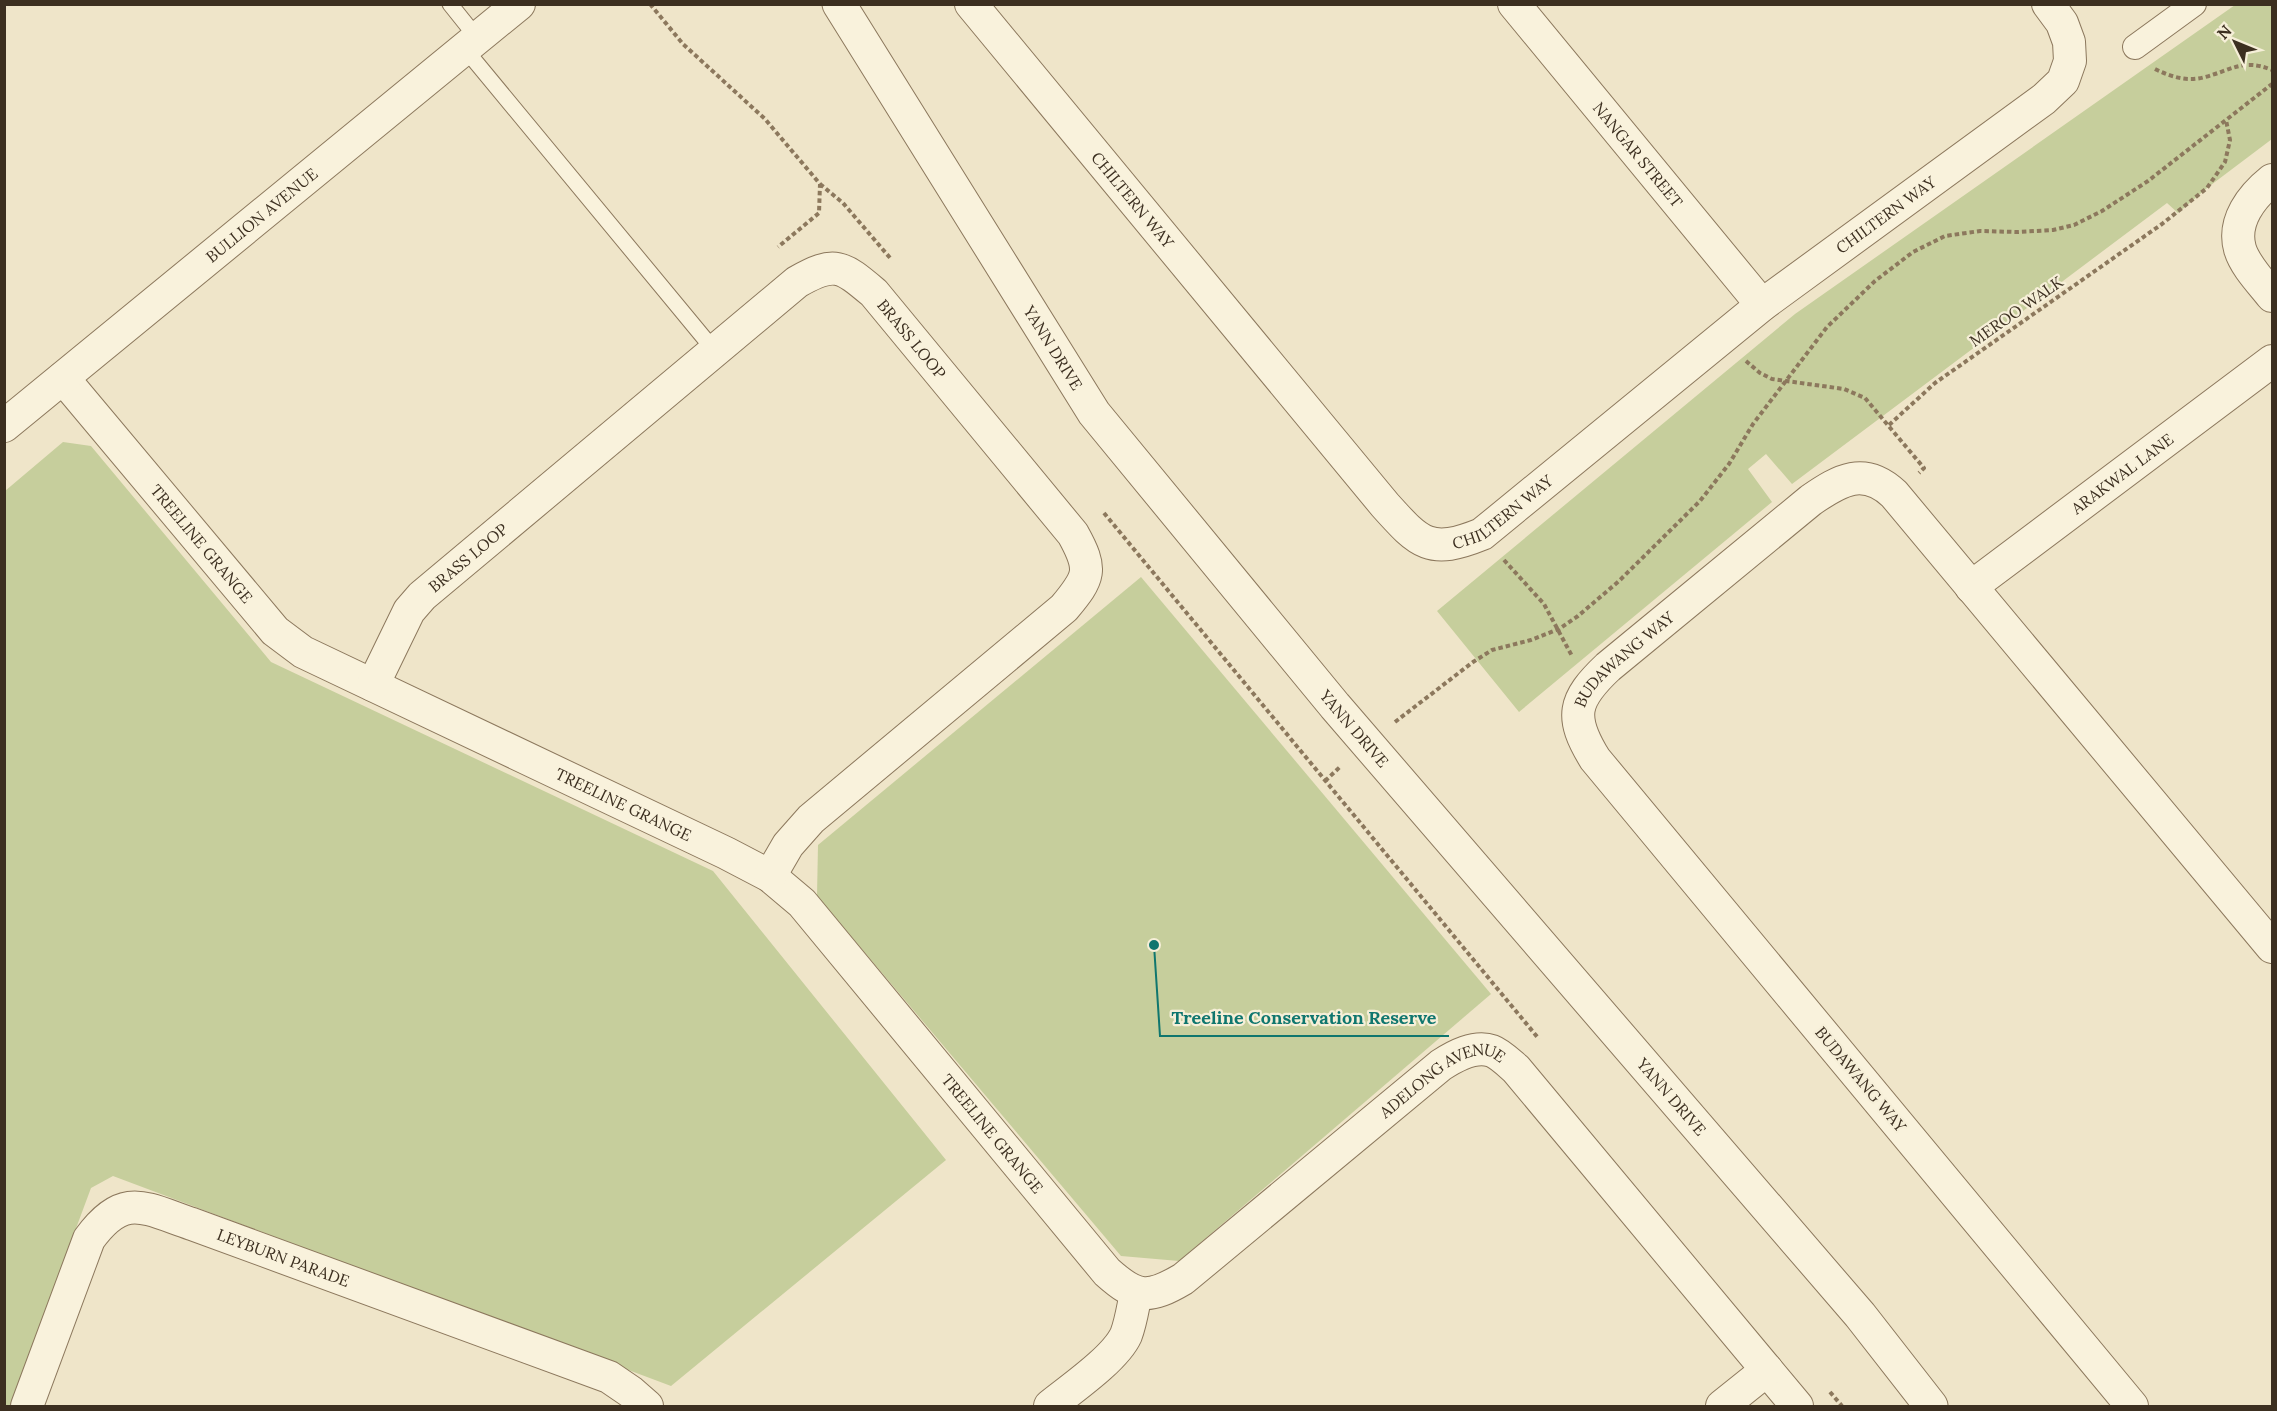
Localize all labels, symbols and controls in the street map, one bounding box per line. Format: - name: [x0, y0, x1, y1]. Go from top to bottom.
- north arrow: [2205, 12, 2265, 72]
- text: N: [2212, 20, 2236, 43]
- street label: NANGAR STREET: [1589, 98, 1687, 211]
- street label: CHILTERN WAY: [1087, 148, 1179, 253]
- street label: BULLION AVENUE: [202, 163, 322, 267]
- street label: CHILTERN WAY: [1832, 171, 1940, 258]
- street label: MEROO WALK: [1965, 271, 2067, 351]
- street label: BRASS LOOP: [873, 295, 951, 383]
- street label: YANN DRIVE: [1019, 301, 1087, 394]
- street label: ARAKWAL LANE: [2066, 429, 2177, 519]
- street label: CHILTERN WAY: [1450, 470, 1557, 553]
- street label: TREELINE GRANGE: [146, 480, 257, 607]
- street label: BRASS LOOP: [424, 519, 512, 596]
- street label: BUDAWANG WAY: [1570, 606, 1679, 710]
- street label: YANN DRIVE: [1315, 685, 1393, 771]
- street label: TREELINE GRANGE: [552, 763, 695, 845]
- callout: Treeline Conservation Reserve: [1160, 1000, 1449, 1036]
- text: Treeline Conservation Reserve: [1171, 1006, 1437, 1029]
- street label: BUDAWANG WAY: [1811, 1022, 1911, 1136]
- street label: ADELONG AVENUE: [1374, 1039, 1510, 1123]
- street label: YANN DRIVE: [1632, 1053, 1711, 1139]
- street label: TREELINE GRANGE: [938, 1070, 1048, 1197]
- street label: LEYBURN PARADE: [214, 1224, 352, 1291]

